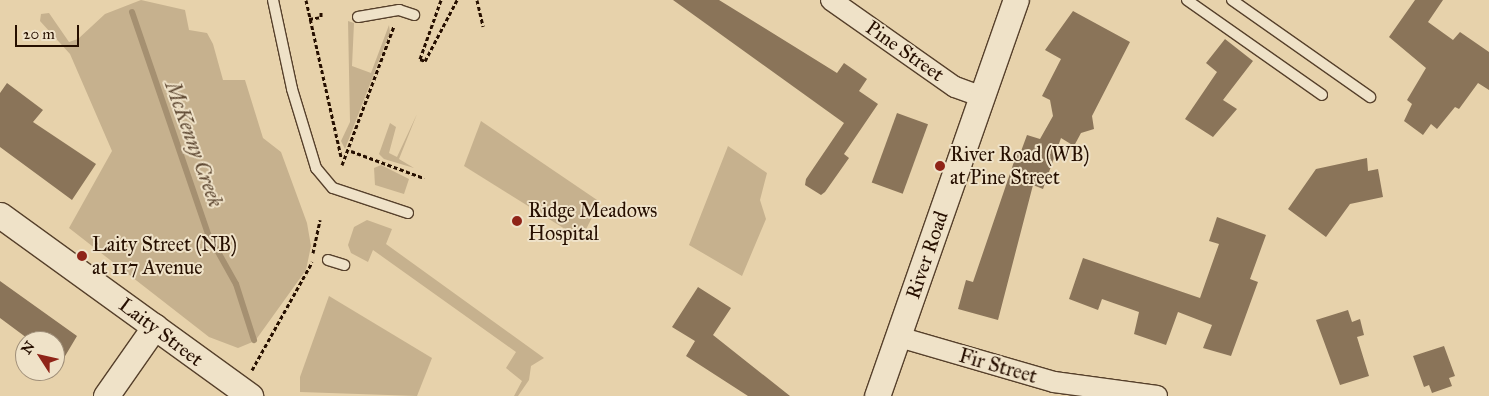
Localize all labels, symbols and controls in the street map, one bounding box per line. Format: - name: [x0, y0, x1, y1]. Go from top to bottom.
- scale bar: [18, 15, 81, 47]
- street label: Pine Street: [861, 15, 949, 87]
- text: 20 m: [23, 25, 55, 43]
- water label: McKenny Creek: [160, 77, 228, 211]
- place label: River Road (WB) at Pine Street: [950, 142, 1089, 189]
- marker: River Road (WB) at Pine Street: [934, 160, 946, 172]
- place label: Ridge Meadows Hospital: [528, 198, 657, 245]
- street label: River Road: [901, 208, 953, 302]
- marker: Ridge Meadows Hospital: [510, 214, 524, 228]
- place label: Laity Street (NB) at 117 Avenue: [92, 233, 237, 280]
- marker: Laity Street (NB) at 117 Avenue: [76, 250, 88, 262]
- street label: Laity Street: [114, 293, 208, 371]
- north arrow: [15, 331, 65, 381]
- text: N: [18, 338, 38, 357]
- street label: Fir Street: [956, 343, 1040, 389]

